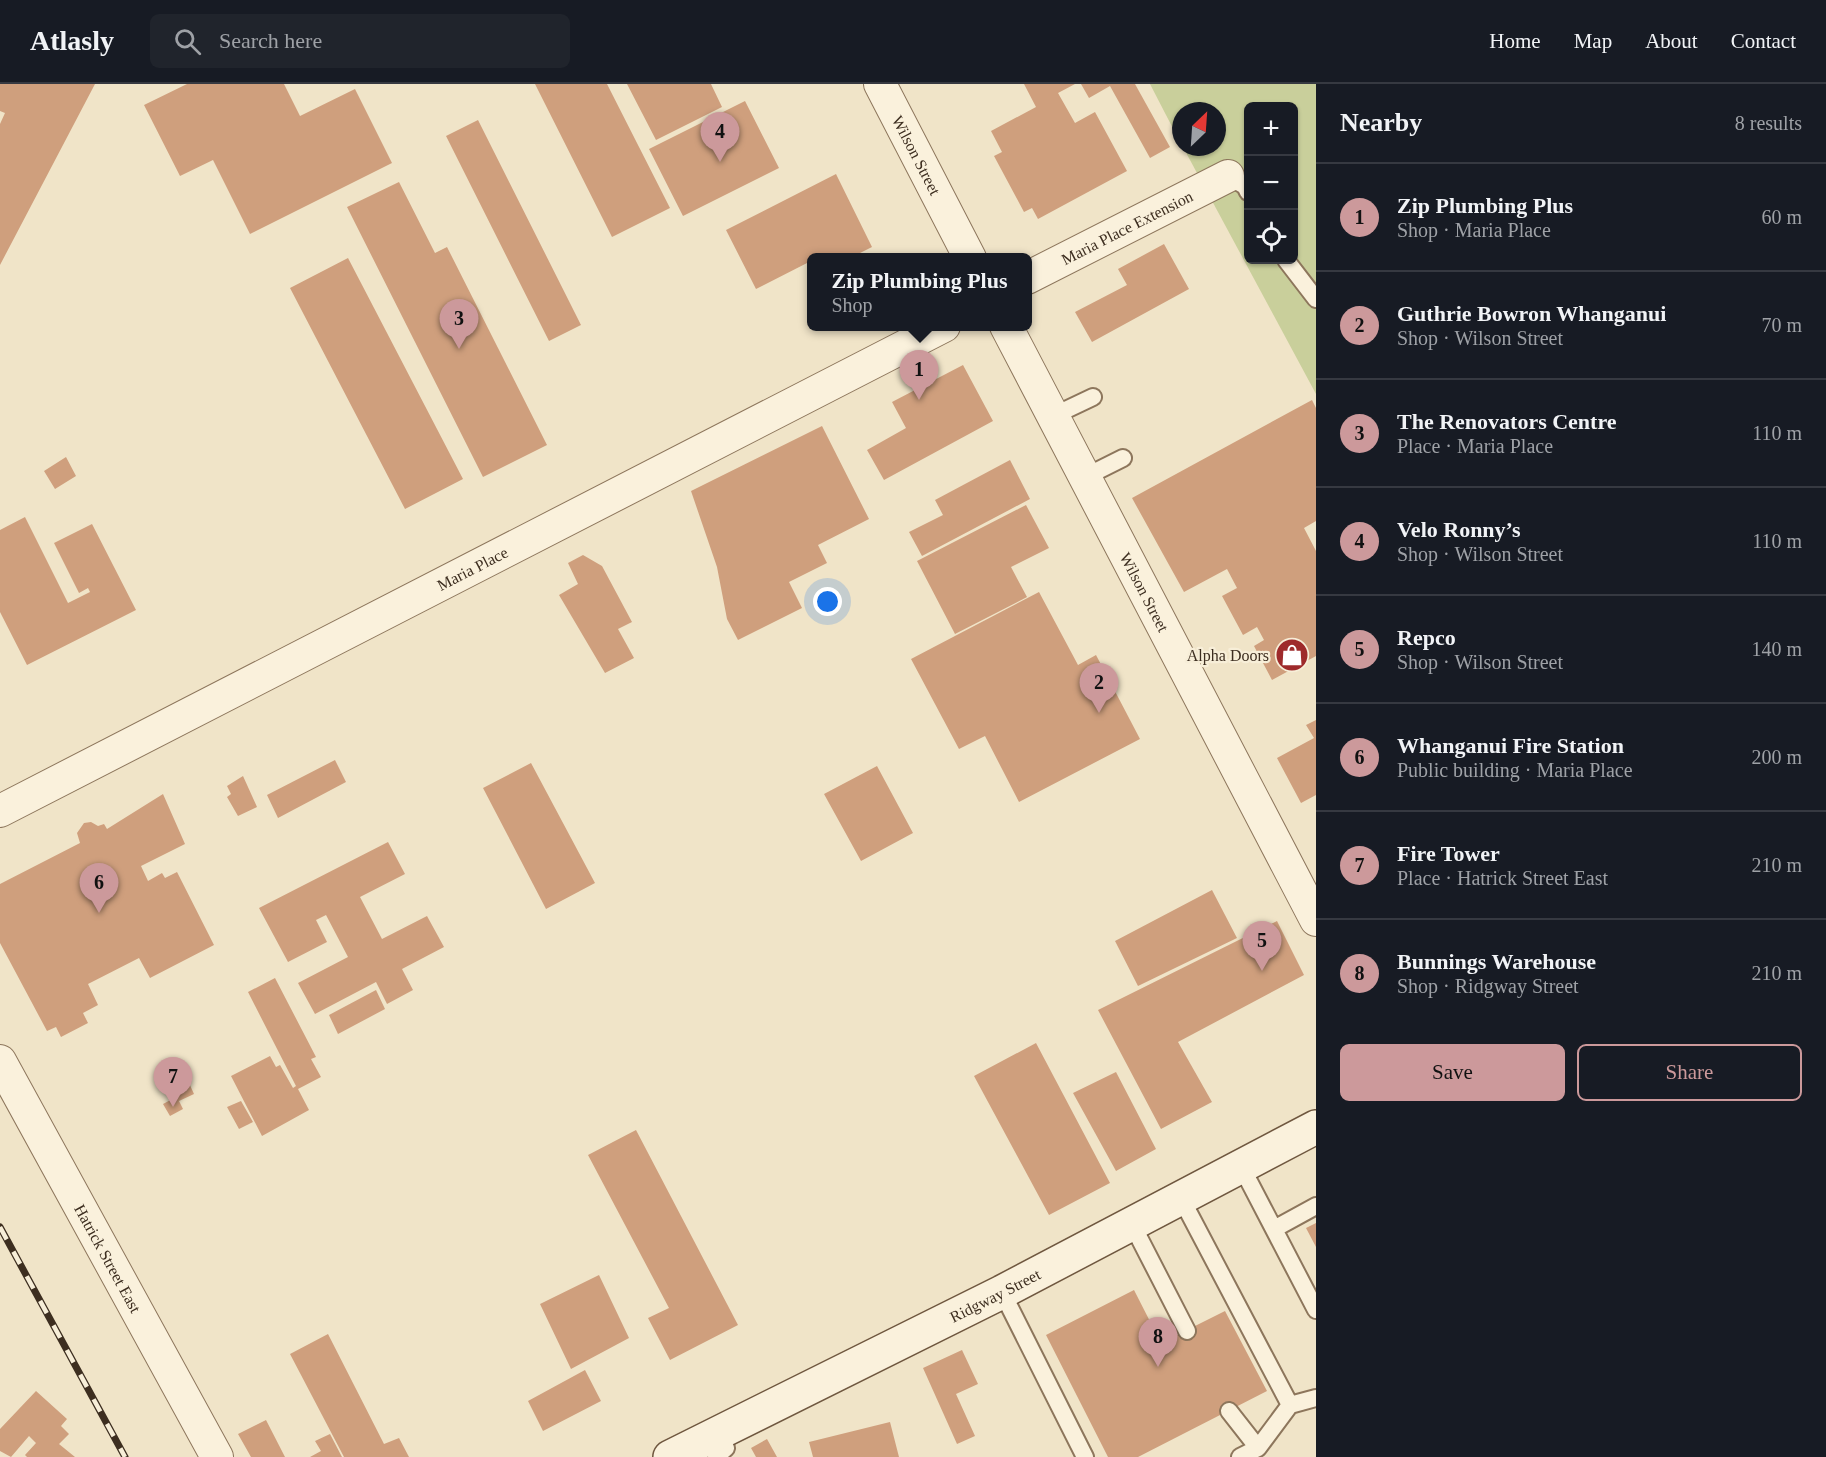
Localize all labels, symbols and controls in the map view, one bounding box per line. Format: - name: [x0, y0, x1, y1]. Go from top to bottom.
- search box: [150, 14, 570, 68]
- text: Atlasly: [30, 25, 114, 56]
- icon: search: [171, 25, 204, 58]
- text: Search here: [219, 28, 322, 53]
- text: Home: [1489, 29, 1541, 53]
- text: Map: [1574, 29, 1612, 53]
- text: About: [1645, 29, 1698, 53]
- text: Contact: [1731, 29, 1796, 53]
- north arrow: [1172, 102, 1226, 156]
- map controls: [1244, 102, 1298, 264]
- button: +: [1244, 102, 1298, 156]
- text: Nearby: [1340, 108, 1422, 137]
- pin: 4: [700, 112, 740, 162]
- text: 8 results: [1735, 112, 1802, 134]
- street label: Wilson Street: [889, 113, 944, 198]
- button: −: [1244, 156, 1298, 210]
- street label: Maria Place Extension: [1059, 187, 1196, 268]
- text: Zip Plumbing Plus: [1397, 193, 1573, 218]
- text: 1: [1355, 206, 1365, 228]
- text: 60 m: [1761, 206, 1802, 228]
- button: locate: [1244, 210, 1298, 264]
- text: Shop · Maria Place: [1397, 219, 1551, 241]
- popup: [807, 253, 1032, 331]
- text: Zip Plumbing Plus: [831, 268, 1008, 293]
- text: Shop: [831, 294, 873, 316]
- pin: 3: [440, 300, 478, 349]
- text: Guthrie Bowron Whanganui: [1397, 301, 1666, 326]
- text: 2: [1355, 314, 1365, 336]
- text: 70 m: [1761, 314, 1802, 336]
- text: Shop · Wilson Street: [1397, 327, 1563, 349]
- pin: 1: [900, 350, 938, 400]
- text: The Renovators Centre: [1397, 409, 1617, 434]
- text: 3: [1355, 422, 1365, 444]
- text: 110 m: [1752, 422, 1802, 444]
- text: Place · Maria Place: [1397, 435, 1553, 457]
- text: Velo Ronny’s: [1397, 517, 1521, 542]
- text: 4: [1355, 530, 1365, 552]
- text: 110 m: [1752, 530, 1802, 552]
- text: Shop · Wilson Street: [1397, 543, 1563, 565]
- street label: Maria Place: [434, 544, 511, 594]
- street label: Wilson Street: [1117, 550, 1172, 635]
- your location: [813, 587, 842, 616]
- text: Repco: [1397, 625, 1456, 650]
- shop icon: Alpha Doors: [1274, 637, 1310, 673]
- text: 5: [1355, 638, 1365, 660]
- text: 140 m: [1751, 638, 1802, 660]
- place label: Alpha Doors: [1187, 647, 1269, 665]
- text: Shop · Wilson Street: [1397, 651, 1563, 673]
- pin: 2: [1080, 664, 1118, 713]
- text: Whanganui Fire Station: [1397, 733, 1624, 758]
- text: 6: [1355, 746, 1365, 768]
- text: 200 m: [1751, 746, 1802, 768]
- text: Public building · Maria Place: [1397, 759, 1633, 781]
- text: Fire Tower: [1397, 841, 1500, 866]
- text: 7: [1355, 854, 1365, 876]
- text: 210 m: [1751, 854, 1802, 876]
- pin: 6: [80, 864, 118, 913]
- text: Place · Hatrick Street East: [1397, 867, 1608, 889]
- pin: 5: [1242, 922, 1282, 971]
- text: Bunnings Warehouse: [1397, 949, 1596, 974]
- text: 8: [1355, 962, 1365, 984]
- text: 210 m: [1751, 962, 1802, 984]
- text: Shop · Ridgway Street: [1397, 975, 1579, 997]
- button: Save: [1340, 1044, 1565, 1101]
- button: Share: [1577, 1044, 1802, 1101]
- pin: 7: [154, 1058, 192, 1107]
- street label: Hatrick Street East: [71, 1201, 144, 1316]
- street label: Ridgway Street: [947, 1265, 1044, 1326]
- pin: 8: [1138, 1318, 1178, 1367]

